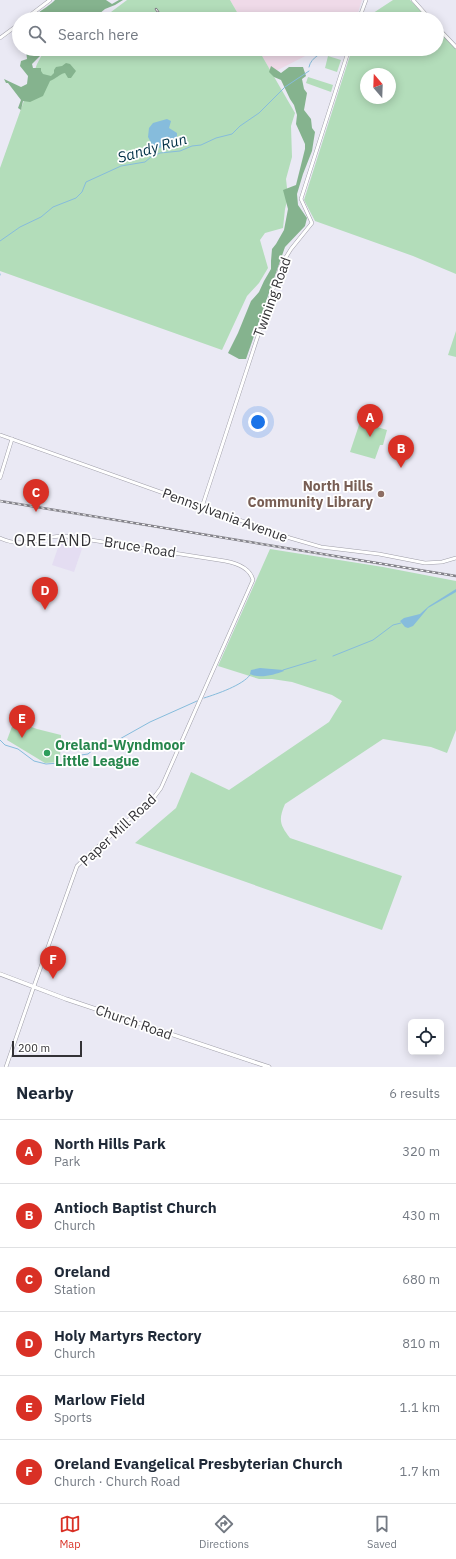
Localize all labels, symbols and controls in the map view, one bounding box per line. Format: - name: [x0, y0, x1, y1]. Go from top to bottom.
- search box: [12, 12, 444, 56]
- icon: search: [26, 23, 48, 45]
- text: Search here: [58, 25, 138, 44]
- north arrow: [360, 68, 396, 104]
- water label: Sandy Run: [115, 129, 189, 167]
- street label: Twining Road: [249, 254, 295, 340]
- pin: A: [357, 404, 383, 437]
- your location: [248, 412, 268, 432]
- pin: B: [388, 435, 414, 468]
- place label: North Hills Community Library: [248, 477, 374, 511]
- pin: C: [23, 479, 49, 512]
- street label: Pennsylvania Avenue: [160, 484, 290, 546]
- marker: North Hills Community Library: [376, 489, 386, 499]
- district label: ORELAND: [14, 530, 92, 550]
- street label: Bruce Road: [103, 532, 177, 562]
- pin: D: [32, 577, 58, 610]
- pin: E: [9, 705, 35, 738]
- place label: Oreland-Wyndmoor Little League: [55, 736, 185, 770]
- marker: Oreland-Wyndmoor Little League: [42, 748, 52, 758]
- street label: Paper Mill Road: [76, 790, 160, 870]
- pin: F: [40, 946, 66, 979]
- street label: Church Road: [93, 1000, 175, 1044]
- map controls: [408, 1019, 444, 1055]
- button: locate: [408, 1019, 444, 1055]
- scale bar: [12, 1039, 82, 1058]
- text: 200 m: [18, 1041, 50, 1055]
- text: Nearby: [16, 1082, 74, 1104]
- text: 6 results: [389, 1085, 440, 1102]
- text: North Hills Park: [54, 1134, 166, 1153]
- text: A: [25, 1143, 33, 1160]
- text: 320 m: [402, 1143, 440, 1160]
- text: Park: [54, 1153, 80, 1170]
- text: Antioch Baptist Church: [54, 1198, 217, 1217]
- text: B: [25, 1207, 33, 1224]
- text: 430 m: [402, 1207, 440, 1224]
- text: Church: [54, 1217, 95, 1234]
- text: Oreland: [54, 1262, 110, 1281]
- text: C: [25, 1271, 33, 1288]
- text: 680 m: [402, 1271, 440, 1288]
- text: Station: [54, 1281, 96, 1298]
- text: Holy Martyrs Rectory: [54, 1326, 202, 1345]
- text: D: [24, 1335, 34, 1352]
- text: 810 m: [402, 1335, 440, 1352]
- text: Church: [54, 1345, 95, 1362]
- text: Marlow Field: [54, 1390, 145, 1409]
- text: E: [25, 1399, 33, 1416]
- text: 1.1 km: [400, 1399, 440, 1416]
- text: Sports: [54, 1409, 92, 1426]
- text: Oreland Evangelical Presbyterian Church: [54, 1454, 343, 1473]
- text: F: [25, 1463, 33, 1480]
- text: 1.7 km: [400, 1463, 440, 1480]
- text: Church · Church Road: [54, 1473, 180, 1490]
- tab: Map: [59, 1513, 81, 1551]
- tab: Directions: [199, 1513, 249, 1551]
- tab: Saved: [367, 1513, 397, 1551]

